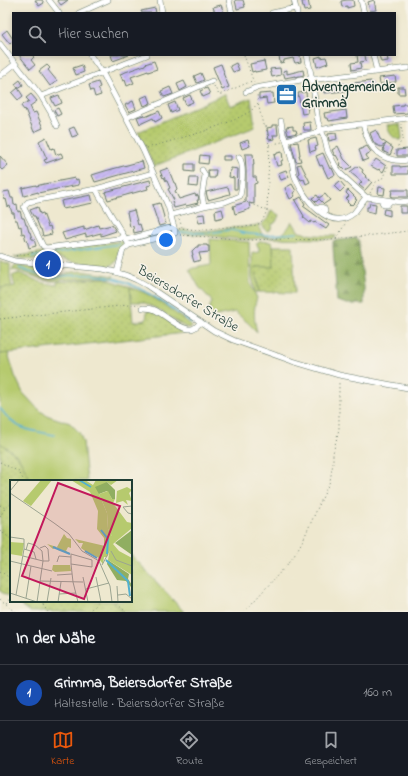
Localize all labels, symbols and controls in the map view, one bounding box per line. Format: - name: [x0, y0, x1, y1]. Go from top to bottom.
- search box: [12, 12, 396, 56]
- icon: search: [26, 23, 48, 45]
- text: Hier suchen: [58, 23, 129, 45]
- place label: Adventgemeinde Grimma: [302, 77, 396, 114]
- office icon: Adventgemeinde Grimma: [274, 82, 300, 108]
- your location: [156, 230, 176, 250]
- pin: 1: [35, 249, 61, 279]
- street label: Beiersdorfer Straße: [132, 260, 243, 338]
- inset map: [10, 480, 132, 602]
- text: In der Nähe: [16, 626, 95, 651]
- text: Grimma, Beiersdorfer Straße: [54, 672, 232, 694]
- text: 1: [27, 683, 31, 702]
- text: 160 m: [363, 683, 392, 702]
- text: Haltestelle · Beiersdorfer Straße: [54, 694, 224, 713]
- tab: Karte: [51, 729, 74, 769]
- tab: Route: [176, 729, 203, 769]
- tab: Gespeichert: [305, 729, 357, 769]

